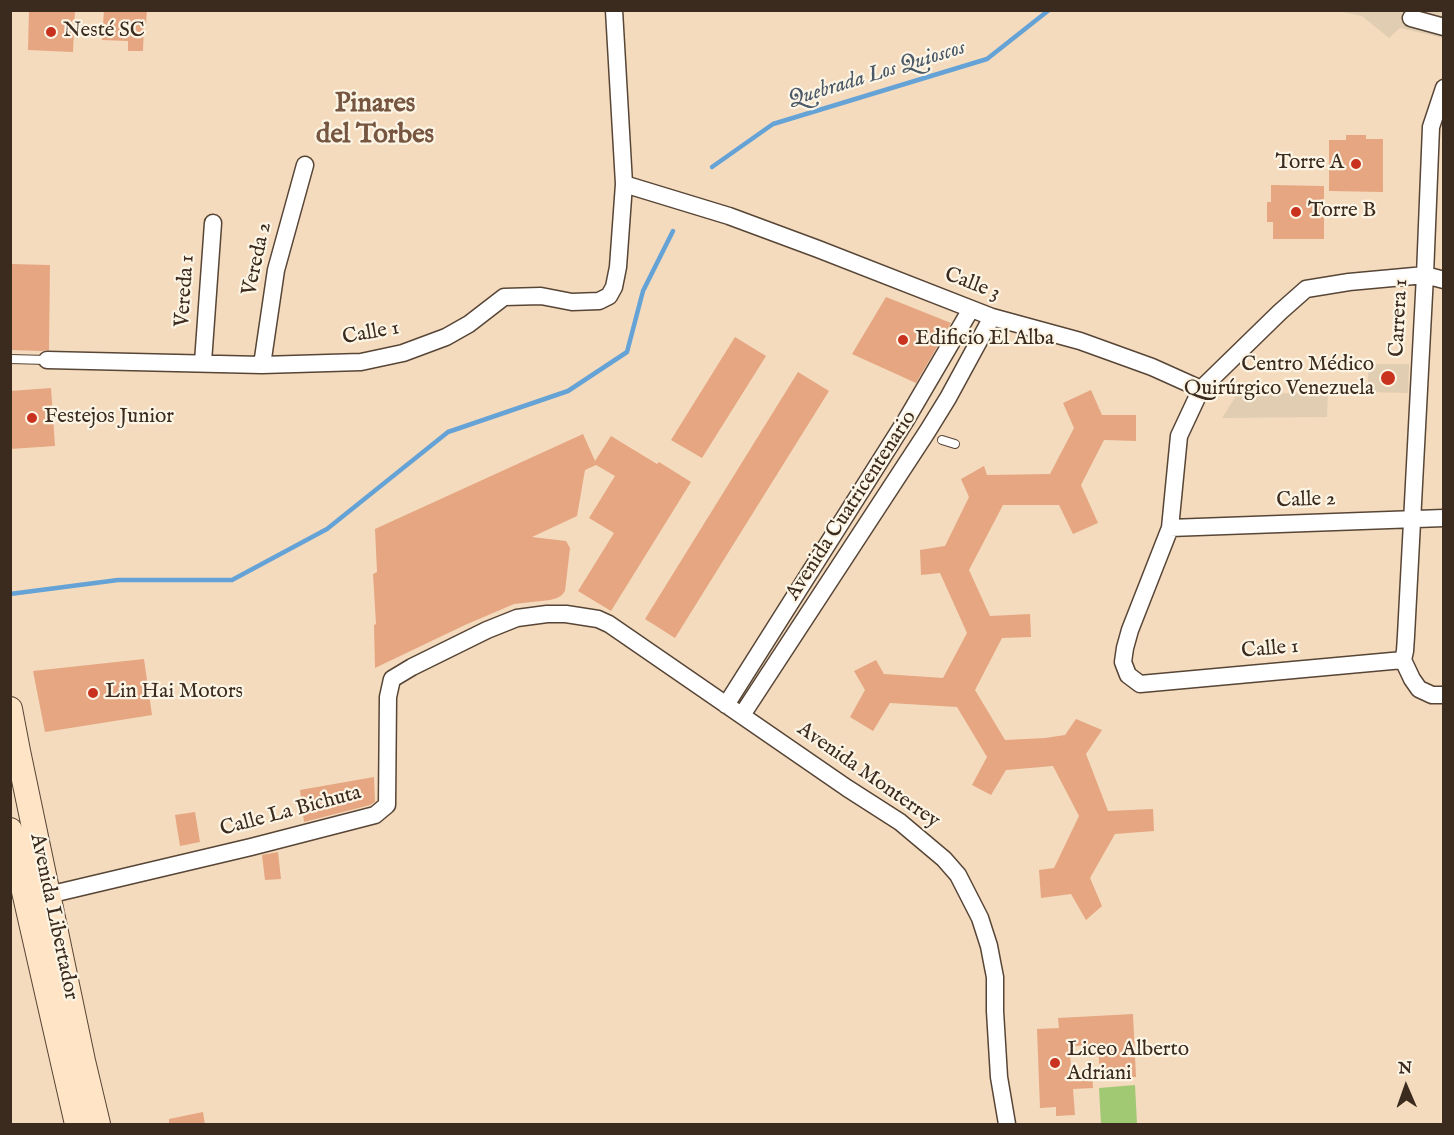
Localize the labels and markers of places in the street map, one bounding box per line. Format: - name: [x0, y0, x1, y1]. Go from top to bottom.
- place label: Nesté SC: [63, 19, 145, 45]
- marker: Nesté SC: [44, 25, 58, 39]
- place label: Torre A: [1275, 151, 1344, 177]
- marker: Torre A: [1349, 157, 1363, 171]
- place label: Torre B: [1308, 199, 1376, 225]
- marker: Torre B: [1289, 205, 1303, 219]
- place label: Edificio El Alba: [915, 327, 1054, 353]
- marker: Edificio El Alba: [896, 333, 910, 347]
- place label: Centro Médico Quirúrgico Venezuela: [1184, 353, 1374, 403]
- marker: Centro Médico Quirúrgico Venezuela: [1379, 369, 1397, 387]
- place label: Festejos Junior: [44, 405, 174, 431]
- marker: Festejos Junior: [25, 411, 39, 425]
- place label: Lin Hai Motors: [105, 680, 243, 706]
- marker: Lin Hai Motors: [86, 686, 100, 700]
- place label: Liceo Alberto Adriani: [1067, 1038, 1189, 1088]
- marker: Liceo Alberto Adriani: [1048, 1056, 1062, 1070]

